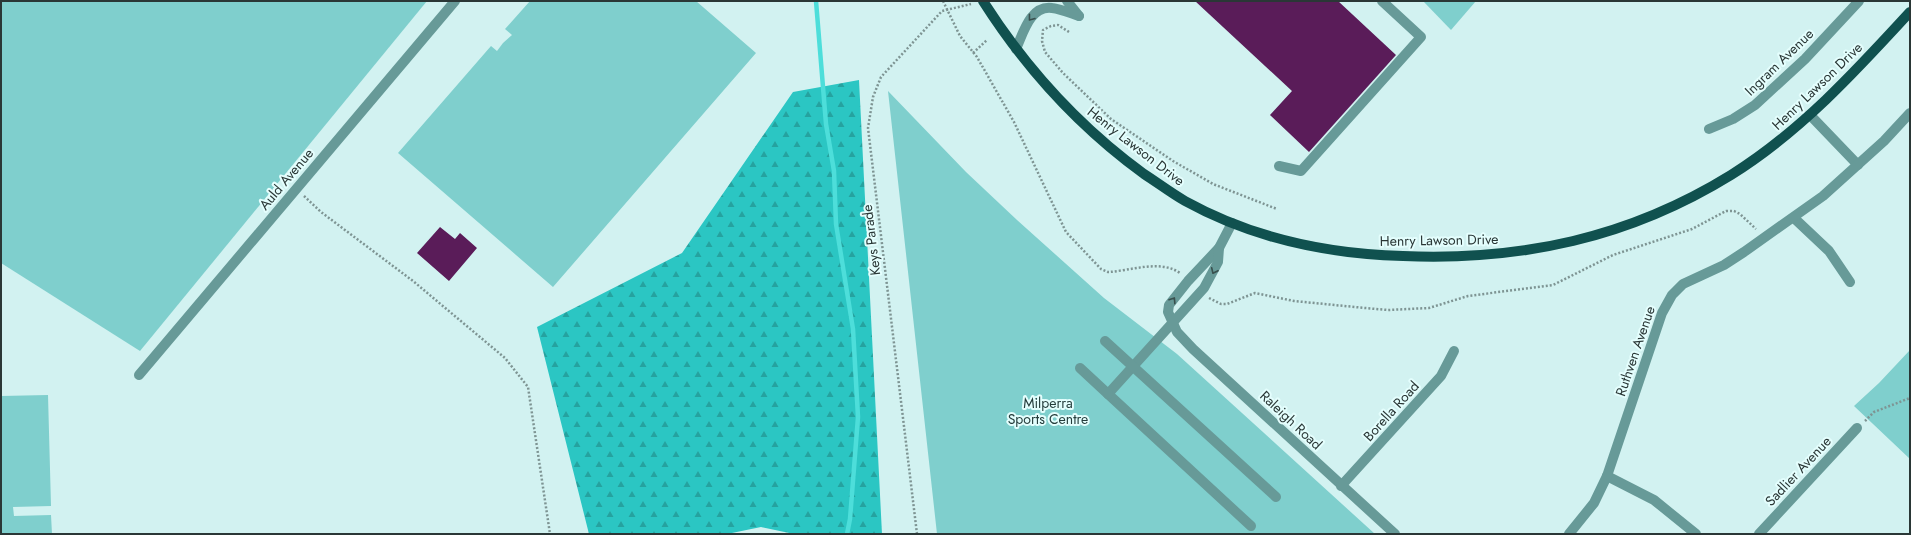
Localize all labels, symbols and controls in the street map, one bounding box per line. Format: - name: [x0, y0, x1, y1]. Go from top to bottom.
- one-way arrow: [1029, 14, 1036, 21]
- street label: Ingram Avenue: [1740, 24, 1818, 100]
- street label: Henry Lawson Drive: [1767, 38, 1867, 134]
- street label: Henry Lawson Drive: [1083, 102, 1189, 190]
- street label: Auld Avenue: [254, 144, 318, 214]
- street label: Keys Parade: [857, 203, 885, 277]
- street label: Henry Lawson Drive: [1380, 229, 1498, 251]
- one-way arrow: [1211, 267, 1219, 275]
- one-way arrow: [1168, 297, 1176, 304]
- street label: Ruthven Avenue: [1610, 303, 1660, 399]
- street label: Borella Road: [1359, 376, 1423, 446]
- street label: Raleigh Road: [1256, 386, 1326, 454]
- park label: Milperra Sports Centre: [1008, 393, 1088, 429]
- street label: Sadlier Avenue: [1760, 432, 1836, 510]

